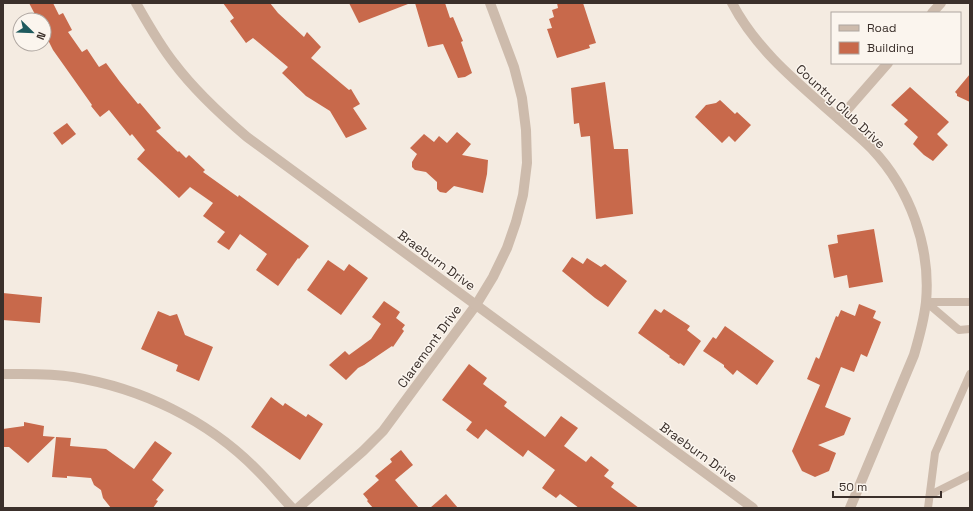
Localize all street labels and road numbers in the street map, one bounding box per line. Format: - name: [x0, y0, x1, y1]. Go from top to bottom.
- street label: Country Club Drive: [792, 60, 889, 152]
- street label: Braeburn Drive: [395, 227, 479, 294]
- street label: Claremont Drive: [393, 301, 465, 391]
- street label: Braeburn Drive: [657, 419, 741, 486]

